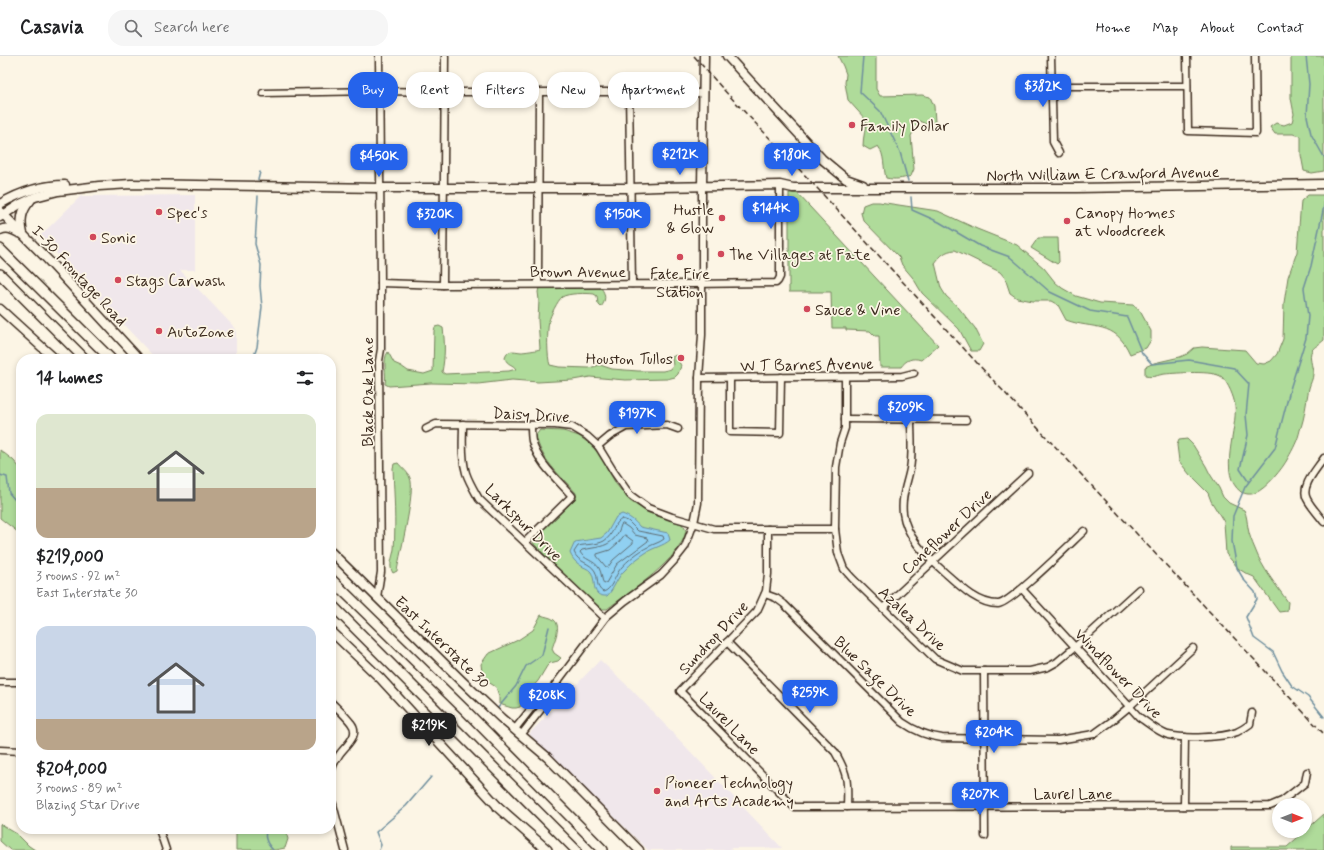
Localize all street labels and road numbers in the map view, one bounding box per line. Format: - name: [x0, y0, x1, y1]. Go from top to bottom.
- street label: North William E Crawford Avenue: [986, 162, 1220, 189]
- street label: I-30 Frontage Road: [26, 221, 131, 332]
- street label: Brown Avenue: [530, 262, 626, 283]
- street label: Black Oak Lane: [358, 337, 379, 447]
- street label: W T Barnes Avenue: [740, 354, 874, 377]
- street label: Daisy Drive: [492, 403, 570, 428]
- street label: Larkspur Drive: [480, 480, 566, 566]
- street label: Coneflower Drive: [897, 485, 997, 580]
- street label: Azalea Drive: [873, 582, 951, 656]
- street label: East Interstate 30: [390, 592, 494, 694]
- street label: Sundrop Drive: [675, 597, 754, 679]
- street label: Windflower Drive: [1070, 624, 1166, 724]
- street label: Blue Sage Drive: [828, 632, 921, 723]
- street label: Laurel Lane: [694, 688, 764, 760]
- street label: Laurel Lane: [1033, 784, 1113, 805]

